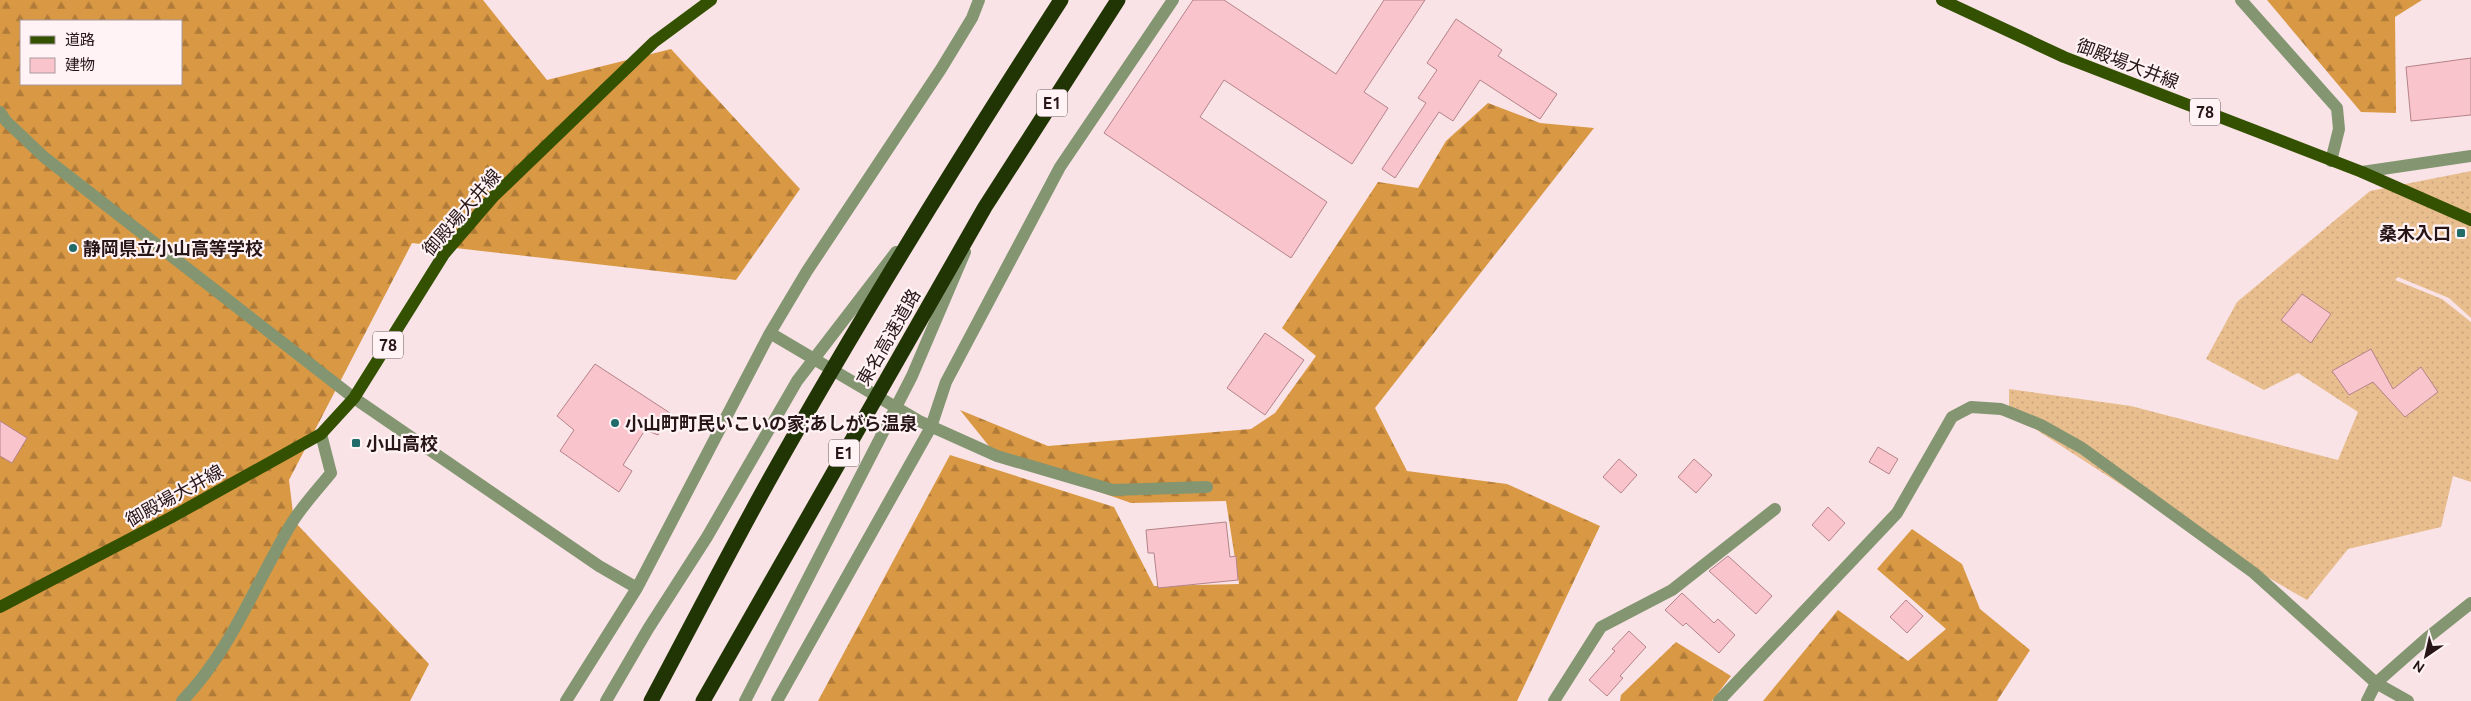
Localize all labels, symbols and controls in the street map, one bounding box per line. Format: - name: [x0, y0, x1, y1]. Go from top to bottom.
- legend: [20, 20, 182, 85]
- text: 道路: [65, 31, 95, 48]
- street label: 御殿場大井線: [2074, 34, 2182, 92]
- text: 建物: [65, 56, 95, 73]
- road number: E1: [1037, 90, 1067, 116]
- road number: 78: [2190, 98, 2220, 125]
- street label: 御殿場大井線: [418, 165, 504, 259]
- place label: 桑木入口: [2379, 223, 2451, 243]
- marker: 桑木入口: [2455, 227, 2467, 239]
- place label: 静岡県立小山高等学校: [83, 238, 263, 258]
- marker: 静岡県立小山高等学校: [67, 242, 79, 254]
- street label: 東名高速道路: [852, 285, 924, 389]
- road number: 78: [373, 332, 403, 358]
- place label: 小山町町民いこいの家;あしがら温泉: [625, 413, 917, 433]
- marker: 小山町町民いこいの家;あしがら温泉: [609, 417, 621, 429]
- place label: 小山高校: [366, 433, 438, 453]
- marker: 小山高校: [350, 437, 362, 449]
- road number: E1: [829, 439, 859, 466]
- street label: 御殿場大井線: [122, 460, 226, 530]
- north arrow: [2401, 631, 2451, 681]
- text: N: [2410, 657, 2428, 676]

